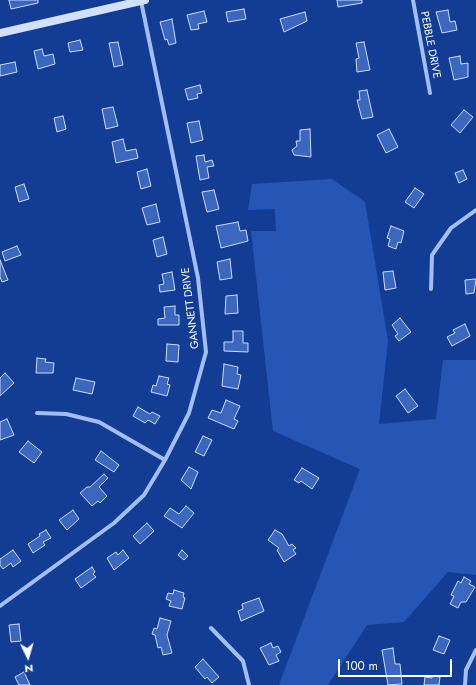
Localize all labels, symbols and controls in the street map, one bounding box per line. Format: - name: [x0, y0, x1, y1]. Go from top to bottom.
- street label: PEBBLE DRIVE: [417, 10, 443, 80]
- street label: GANNETT DRIVE: [179, 266, 203, 350]
- north arrow: [8, 637, 48, 677]
- scale bar: [340, 651, 454, 677]
- text: 100 m: [345, 657, 378, 675]
- text: N: [24, 661, 34, 677]

